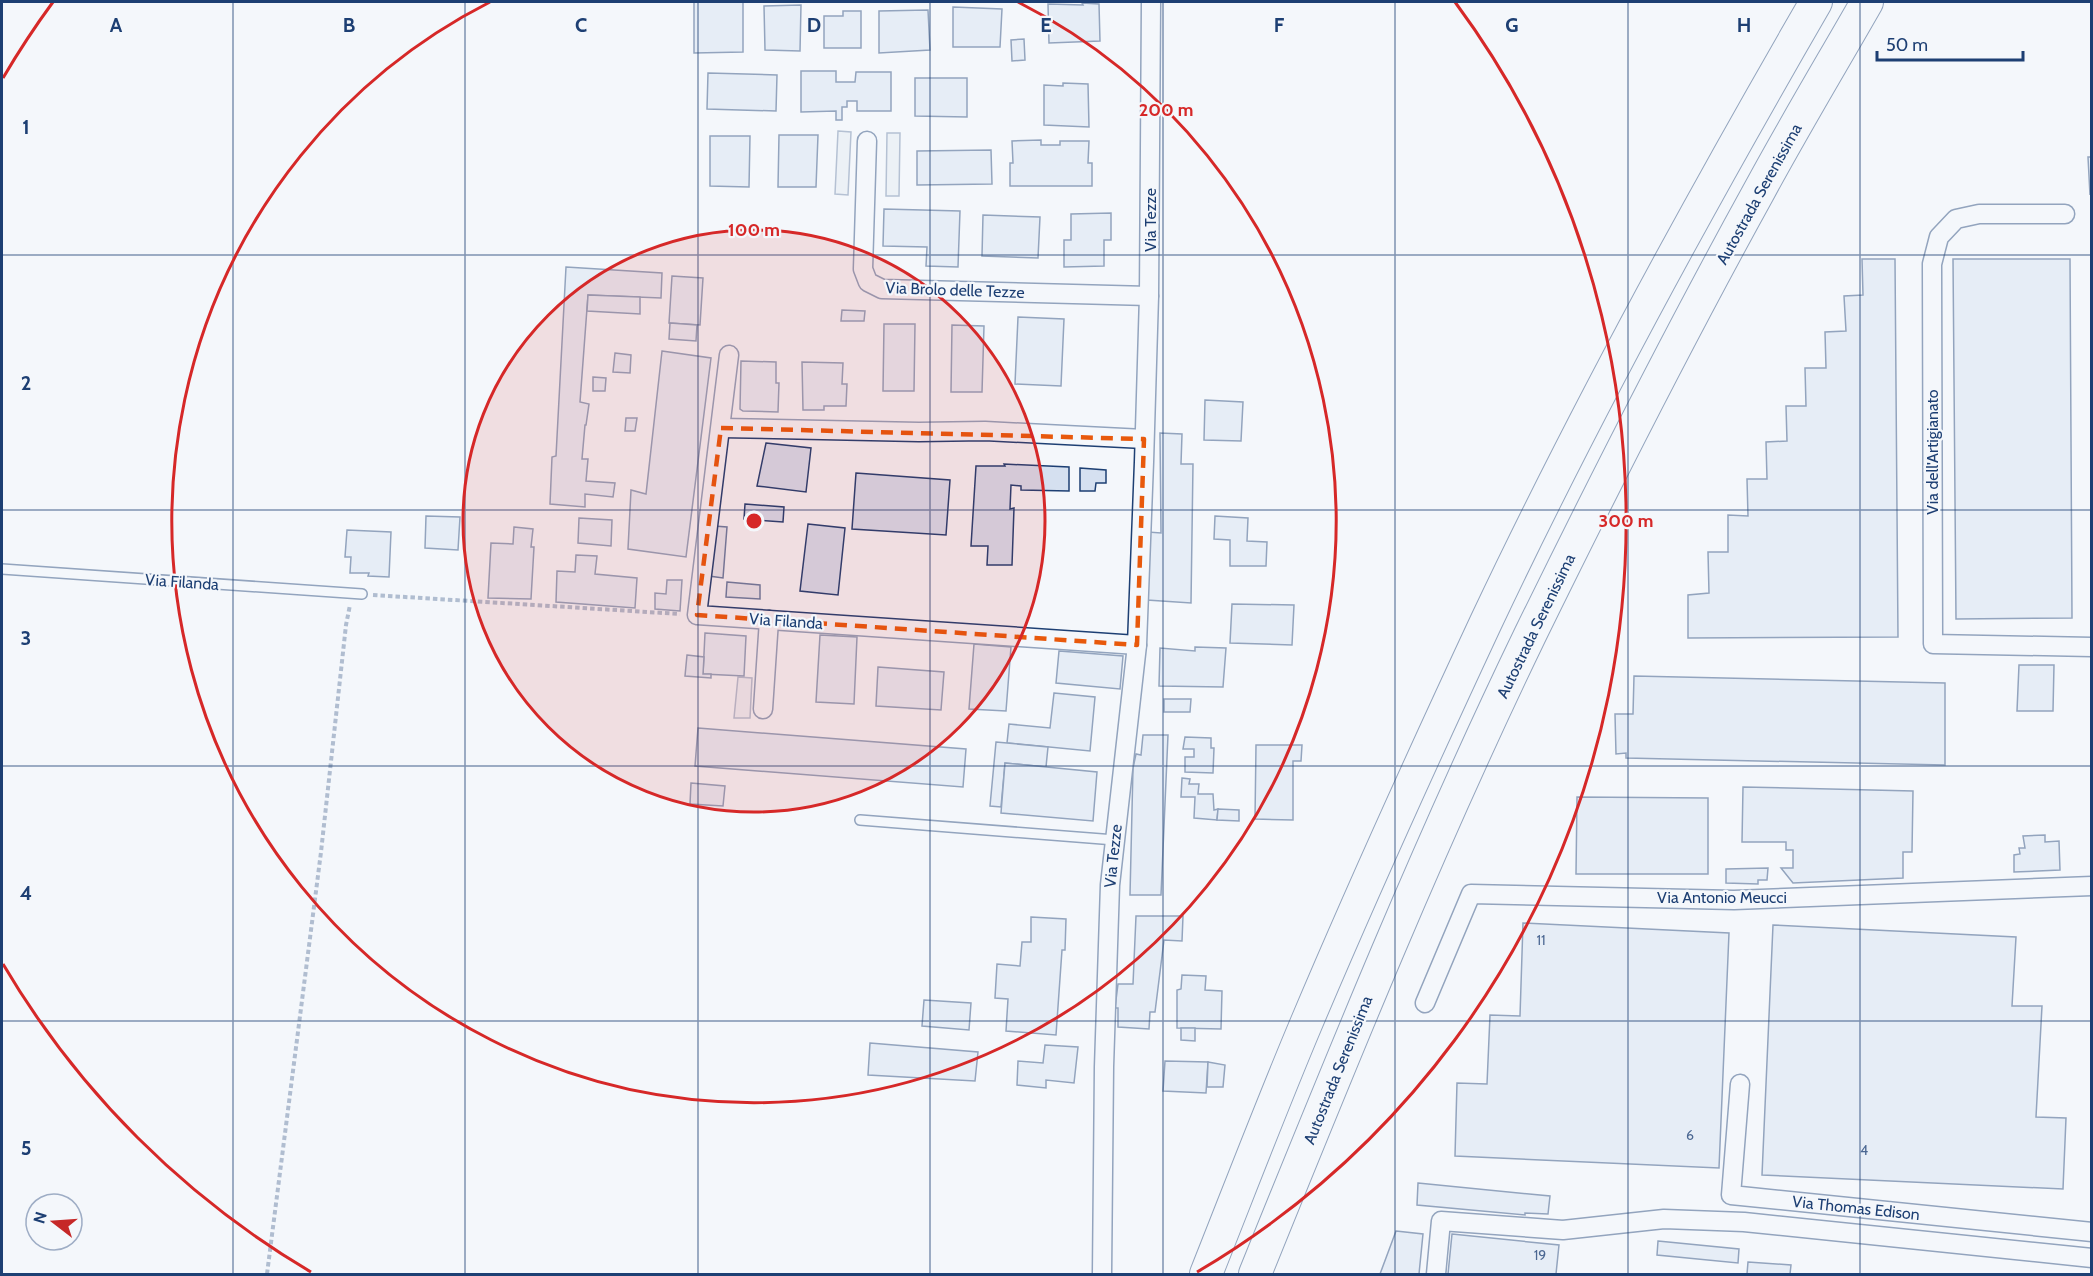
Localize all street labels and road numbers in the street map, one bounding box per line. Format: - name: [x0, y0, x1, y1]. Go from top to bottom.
- street label: Autostrada Serenissima: [1712, 120, 1806, 268]
- street label: Via Tezze: [1141, 188, 1160, 252]
- street label: Via Brolo delle Tezze: [885, 278, 1025, 302]
- street label: Via dell'Artigianato: [1923, 389, 1942, 515]
- street label: Autostrada Serenissima: [1493, 550, 1579, 701]
- street label: Via Filanda: [145, 570, 220, 594]
- street label: Via Filanda: [749, 609, 824, 633]
- street label: Via Tezze: [1100, 823, 1126, 889]
- street label: Via Antonio Meucci: [1657, 888, 1787, 907]
- street label: Autostrada Serenissima: [1300, 993, 1377, 1147]
- street label: Via Thomas Edison: [1791, 1192, 1921, 1224]

